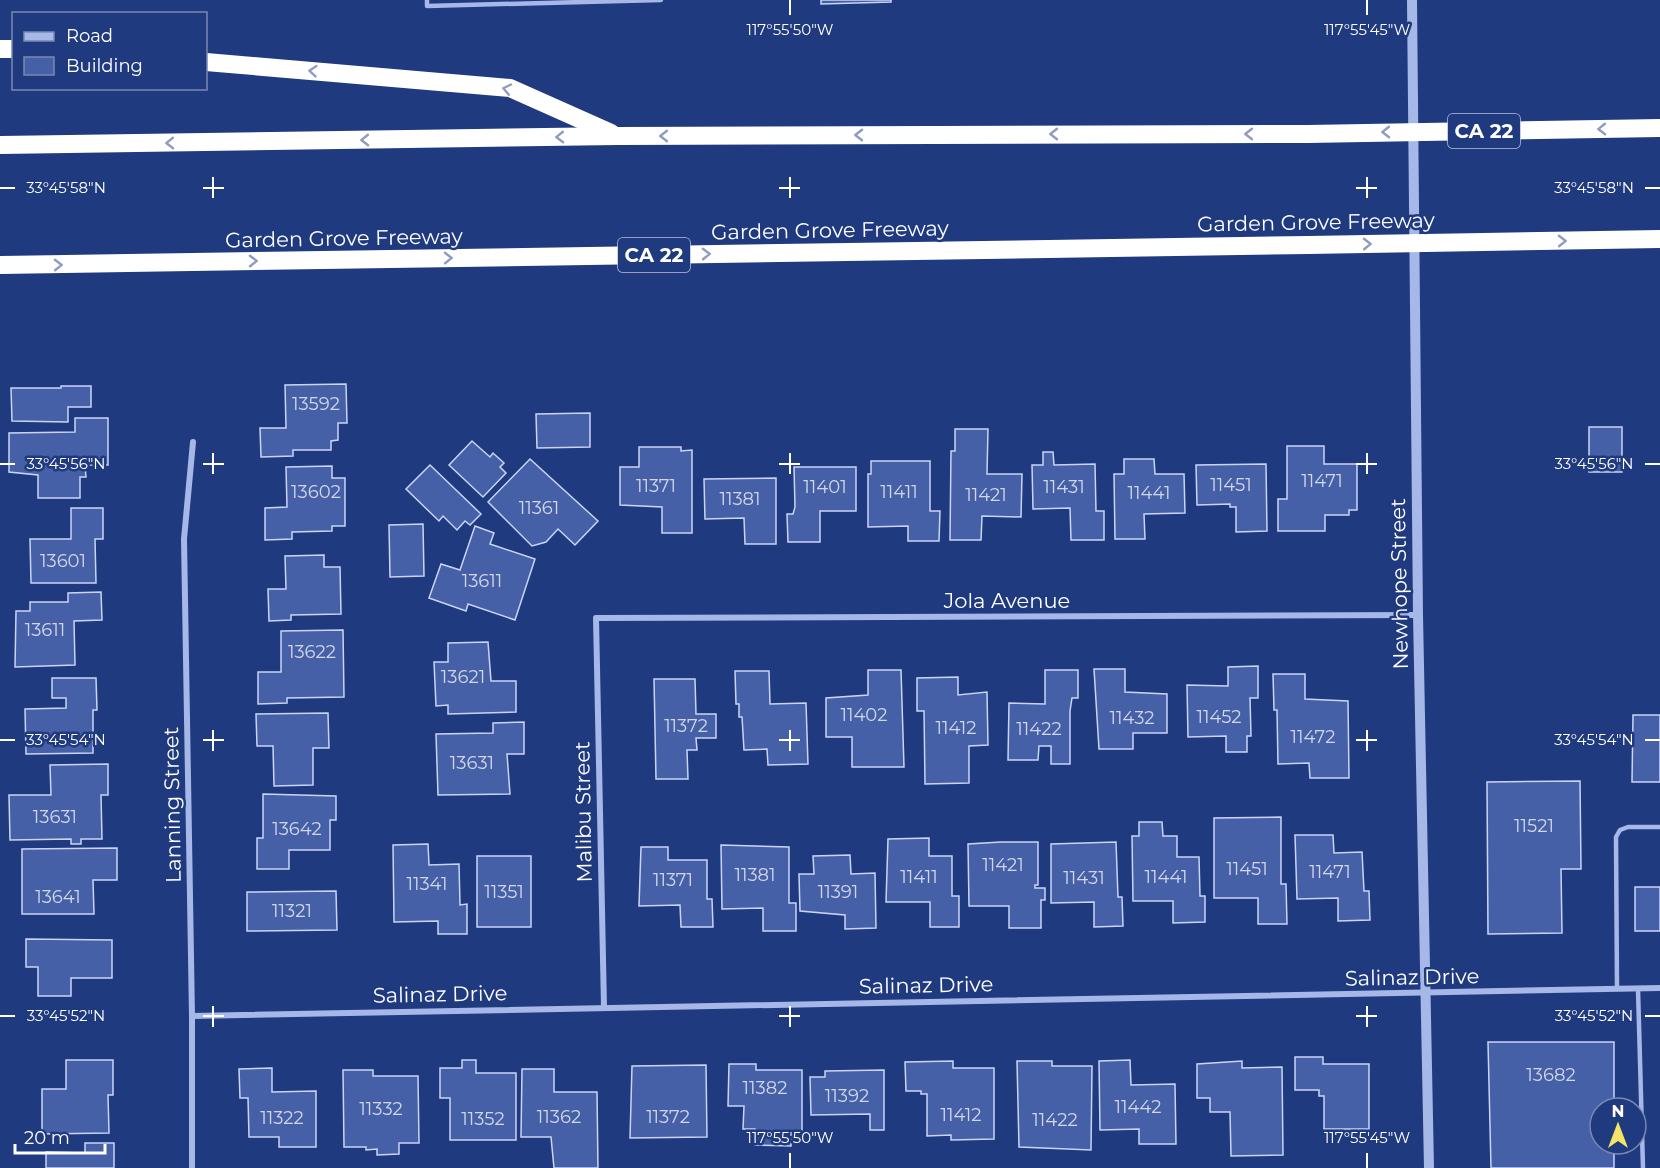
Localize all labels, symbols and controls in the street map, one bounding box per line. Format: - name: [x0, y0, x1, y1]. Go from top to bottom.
- legend: [12, 12, 207, 90]
- text: 117°55'50"W: [747, 20, 834, 39]
- text: 117°55'45"W: [1324, 20, 1410, 39]
- text: Road: [66, 25, 113, 47]
- text: Building: [66, 55, 143, 77]
- one-way arrow: [308, 65, 317, 78]
- one-way arrow: [502, 83, 512, 96]
- road number: CA 22: [1448, 114, 1520, 148]
- one-way arrow: [1597, 123, 1606, 135]
- one-way arrow: [1381, 126, 1390, 139]
- one-way arrow: [1049, 128, 1058, 141]
- one-way arrow: [1244, 128, 1253, 140]
- one-way arrow: [854, 129, 863, 141]
- one-way arrow: [659, 130, 668, 142]
- one-way arrow: [555, 131, 564, 143]
- one-way arrow: [360, 134, 369, 146]
- one-way arrow: [165, 136, 174, 149]
- text: 33°45'58"N: [26, 178, 106, 197]
- text: 33°45'58"N: [1554, 178, 1634, 197]
- street label: Garden Grove Freeway: [1197, 207, 1436, 237]
- street label: Garden Grove Freeway: [711, 215, 950, 245]
- street label: Garden Grove Freeway: [225, 223, 464, 253]
- one-way arrow: [1557, 235, 1566, 247]
- road number: CA 22: [618, 238, 690, 272]
- one-way arrow: [1362, 238, 1371, 250]
- one-way arrow: [702, 248, 711, 261]
- one-way arrow: [444, 252, 453, 265]
- one-way arrow: [249, 255, 258, 268]
- one-way arrow: [54, 258, 63, 271]
- house number: 13592: [292, 393, 340, 415]
- text: 33°45'56"N: [26, 454, 106, 473]
- text: 33°45'56"N: [1554, 454, 1634, 473]
- house number: 11471: [1301, 470, 1343, 492]
- house number: 11451: [1210, 474, 1252, 496]
- house number: 11371: [636, 475, 676, 497]
- house number: 11401: [803, 476, 847, 498]
- house number: 11431: [1043, 476, 1085, 498]
- house number: 13602: [291, 481, 341, 503]
- house number: 11411: [880, 481, 918, 503]
- house number: 11441: [1128, 482, 1170, 504]
- house number: 11421: [965, 484, 1007, 506]
- house number: 11381: [719, 488, 761, 510]
- house number: 11361: [519, 497, 559, 519]
- street label: Newhope Street: [1385, 498, 1413, 670]
- house number: 13601: [40, 550, 86, 572]
- house number: 13611: [462, 570, 502, 592]
- street label: Jola Avenue: [943, 588, 1070, 613]
- house number: 13611: [25, 619, 65, 641]
- house number: 13622: [288, 641, 336, 663]
- house number: 13621: [441, 666, 485, 688]
- house number: 11402: [840, 704, 888, 726]
- house number: 11452: [1196, 706, 1242, 728]
- house number: 11432: [1110, 707, 1154, 729]
- house number: 11372: [664, 715, 708, 737]
- house number: 11412: [935, 717, 977, 739]
- house number: 11422: [1016, 718, 1062, 740]
- house number: 11472: [1291, 726, 1335, 748]
- street label: Lanning Street: [158, 727, 186, 883]
- text: 33°45'54"N: [26, 730, 106, 749]
- text: 33°45'54"N: [1554, 730, 1634, 749]
- street label: Malibu Street: [569, 741, 597, 883]
- house number: 13631: [450, 752, 494, 774]
- house number: 13631: [33, 806, 77, 828]
- house number: 11521: [1514, 815, 1554, 837]
- house number: 13642: [272, 818, 322, 840]
- house number: 11421: [982, 854, 1024, 876]
- house number: 11451: [1226, 858, 1268, 880]
- house number: 11471: [1309, 861, 1351, 883]
- house number: 11381: [734, 864, 776, 886]
- house number: 11411: [900, 866, 938, 888]
- house number: 11441: [1145, 866, 1187, 888]
- house number: 11431: [1063, 867, 1105, 889]
- house number: 11371: [653, 869, 693, 891]
- house number: 11341: [406, 873, 448, 895]
- house number: 11351: [484, 881, 524, 903]
- house number: 11391: [818, 881, 858, 903]
- house number: 13641: [35, 886, 81, 908]
- house number: 11321: [272, 900, 312, 922]
- street label: Salinaz Drive: [1345, 963, 1479, 991]
- street label: Salinaz Drive: [859, 971, 993, 999]
- street label: Salinaz Drive: [373, 980, 507, 1008]
- text: 33°45'52"N: [27, 1006, 105, 1025]
- text: 33°45'52"N: [1555, 1006, 1633, 1025]
- house number: 13682: [1526, 1064, 1576, 1086]
- house number: 11382: [743, 1077, 787, 1099]
- house number: 11392: [825, 1085, 869, 1107]
- house number: 11442: [1115, 1096, 1161, 1118]
- north arrow: [1588, 1096, 1648, 1156]
- house number: 11332: [359, 1098, 403, 1120]
- text: N: [1612, 1102, 1624, 1121]
- house number: 11412: [940, 1104, 982, 1126]
- house number: 11362: [537, 1106, 581, 1128]
- house number: 11372: [646, 1106, 690, 1128]
- house number: 11322: [260, 1107, 304, 1129]
- house number: 11352: [461, 1108, 505, 1130]
- house number: 11422: [1032, 1109, 1078, 1131]
- scale bar: [15, 1117, 105, 1155]
- text: 20 m: [24, 1127, 70, 1149]
- text: 117°55'50"W: [747, 1128, 834, 1147]
- text: 117°55'45"W: [1324, 1128, 1410, 1147]

